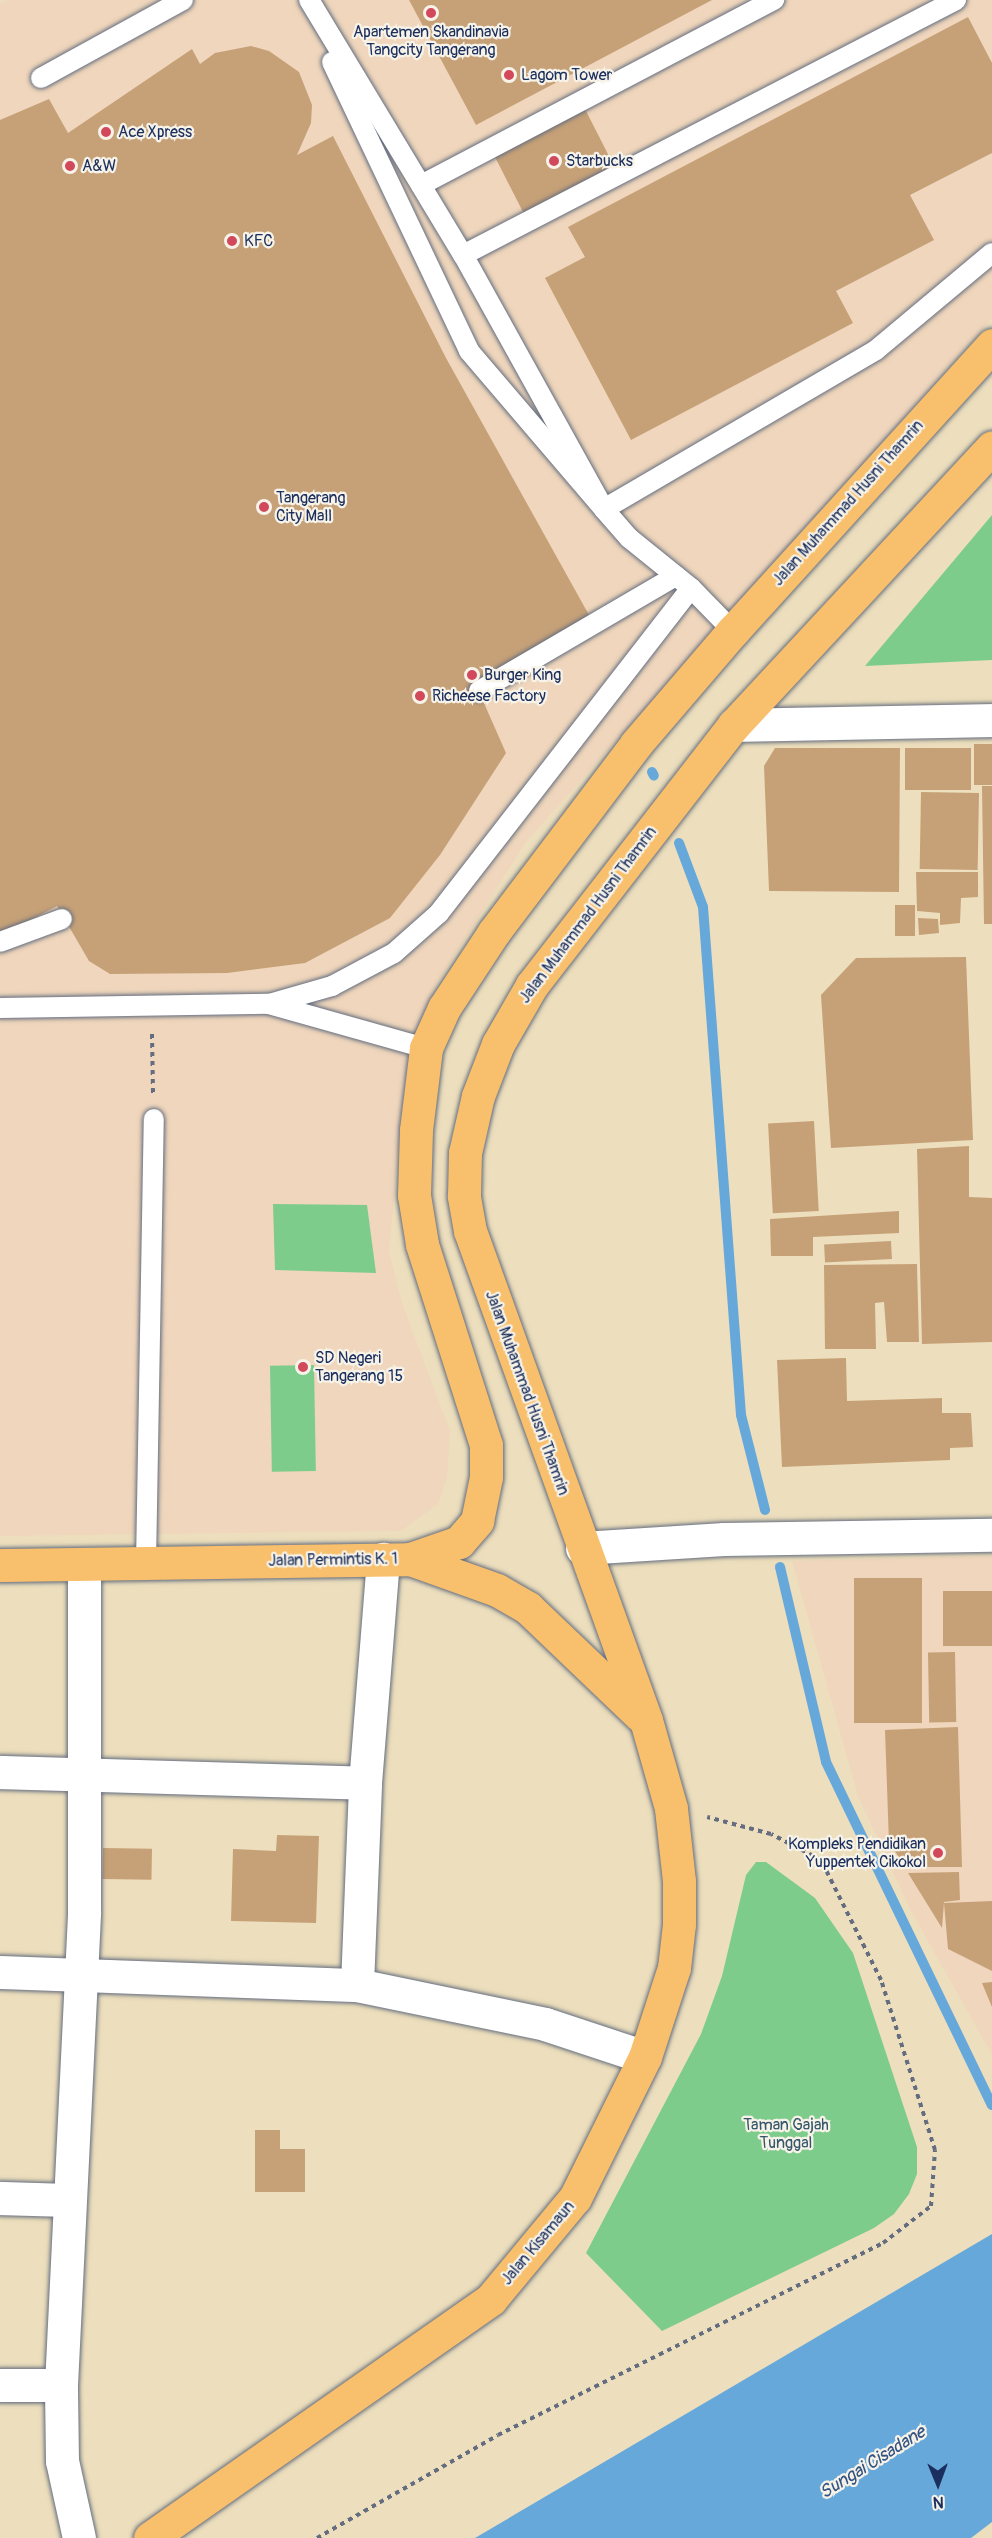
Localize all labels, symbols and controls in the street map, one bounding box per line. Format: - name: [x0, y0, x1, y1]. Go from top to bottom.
- marker: Apartemen Skandinavia Tangcity Tangerang: [424, 6, 438, 20]
- place label: Apartemen Skandinavia Tangcity Tangerang: [353, 22, 509, 60]
- place label: Lagom Tower: [521, 65, 612, 85]
- marker: Lagom Tower: [502, 68, 516, 82]
- place label: Ace Xpress: [118, 122, 192, 142]
- marker: Ace Xpress: [99, 125, 113, 139]
- place label: Starbucks: [566, 151, 633, 171]
- marker: Starbucks: [547, 154, 561, 168]
- place label: A&W: [82, 156, 116, 176]
- marker: A&W: [63, 159, 77, 173]
- place label: KFC: [244, 231, 273, 251]
- marker: KFC: [225, 234, 239, 248]
- street label: Jalan Muhammad Husni Thamrin: [769, 416, 927, 590]
- place label: Tangerang City Mall: [276, 488, 346, 526]
- marker: Tangerang City Mall: [257, 500, 271, 514]
- place label: Burger King: [484, 665, 561, 685]
- marker: Burger King: [465, 668, 479, 682]
- place label: Richeese Factory: [432, 686, 546, 706]
- marker: Richeese Factory: [413, 689, 427, 703]
- street label: Jalan Muhammad Husni Thamrin: [515, 823, 661, 1007]
- street label: Jalan Muhammad Husni Thamrin: [481, 1288, 573, 1498]
- place label: SD Negeri Tangerang 15: [315, 1348, 403, 1386]
- marker: SD Negeri Tangerang 15: [296, 1360, 310, 1374]
- street label: Jalan Permintis K. 1: [268, 1549, 398, 1571]
- place label: Kompleks Pendidikan Yuppentek Cikokol: [788, 1834, 926, 1872]
- marker: Kompleks Pendidikan Yuppentek Cikokol: [931, 1846, 945, 1860]
- park label: Taman Gajah Tunggal: [743, 2115, 829, 2153]
- street label: Jalan Kisamaun: [497, 2197, 579, 2289]
- water label: Sungai Cisadane: [816, 2422, 930, 2504]
- north arrow: [908, 2454, 968, 2514]
- text: N: [933, 2492, 944, 2512]

